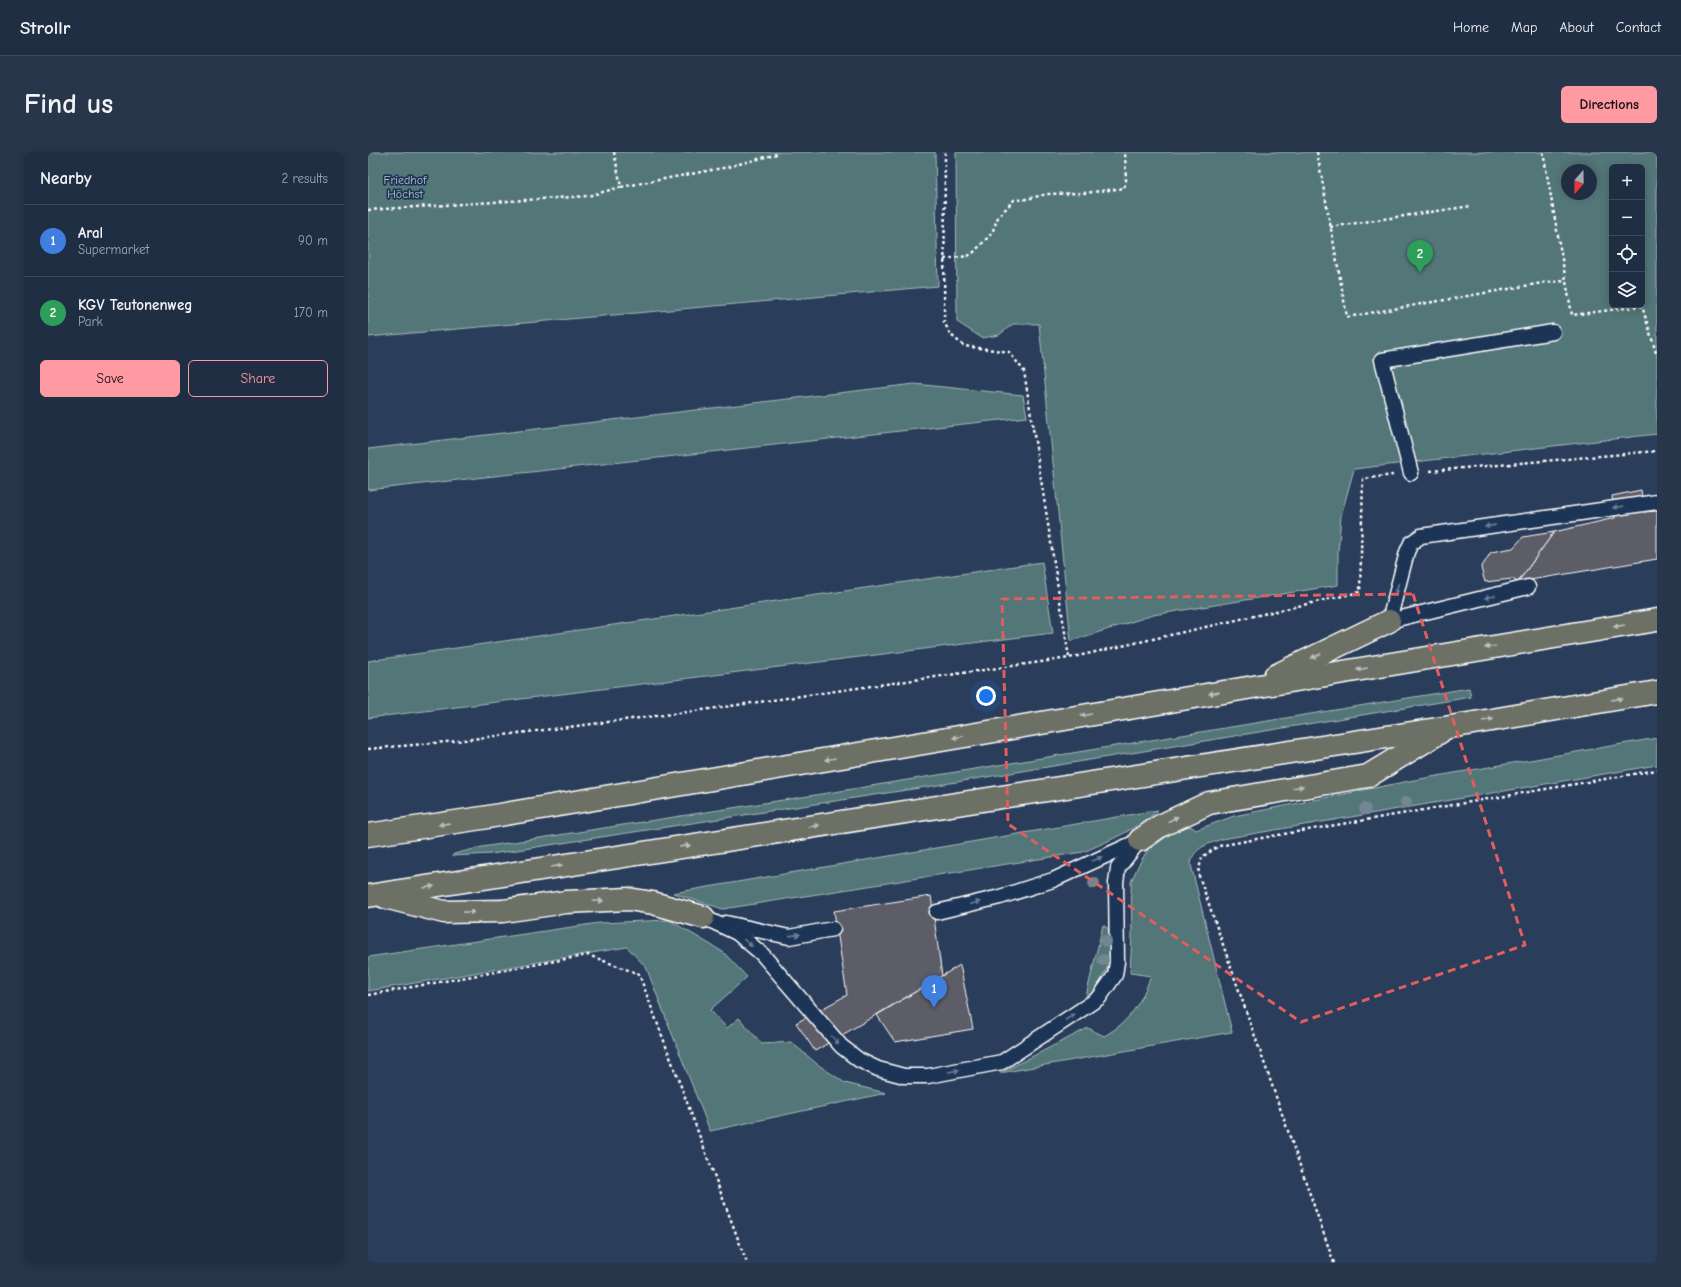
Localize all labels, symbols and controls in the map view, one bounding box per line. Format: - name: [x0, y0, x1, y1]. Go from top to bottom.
- text: Strollr: [20, 17, 70, 39]
- text: Home: [1453, 19, 1489, 36]
- text: Map: [1511, 19, 1537, 36]
- text: About: [1559, 19, 1594, 36]
- text: Contact: [1616, 19, 1661, 36]
- button: Directions: [1561, 86, 1657, 123]
- text: Find us: [24, 88, 113, 120]
- north arrow: [1561, 164, 1597, 200]
- map controls: [1609, 164, 1645, 308]
- button: +: [1609, 164, 1645, 200]
- text: Nearby: [40, 169, 91, 188]
- text: 2 results: [281, 171, 328, 186]
- park label: Friedhof Höchst: [384, 173, 427, 201]
- button: −: [1609, 200, 1645, 236]
- text: Aral: [78, 224, 103, 242]
- text: 1: [50, 233, 56, 248]
- text: 90 m: [298, 233, 328, 248]
- button: locate: [1609, 236, 1645, 272]
- pin: 2: [1407, 240, 1433, 273]
- text: Supermarket: [78, 242, 149, 257]
- button: layers: [1609, 272, 1645, 308]
- text: KGV Teutonenweg: [78, 296, 193, 314]
- text: 2: [50, 305, 56, 320]
- text: 170 m: [294, 305, 328, 320]
- text: Park: [78, 314, 103, 329]
- button: Save: [40, 360, 180, 397]
- button: Share: [188, 360, 328, 397]
- one-way arrow: [1612, 504, 1624, 510]
- one-way arrow: [1484, 523, 1496, 529]
- one-way arrow: [1394, 583, 1400, 595]
- one-way arrow: [1484, 594, 1496, 600]
- one-way arrow: [1612, 623, 1625, 629]
- one-way arrow: [1484, 645, 1496, 651]
- one-way arrow: [1311, 653, 1322, 659]
- one-way arrow: [1356, 666, 1368, 672]
- your location: [976, 686, 996, 706]
- one-way arrow: [1208, 690, 1220, 696]
- one-way arrow: [1611, 696, 1623, 702]
- one-way arrow: [1080, 712, 1092, 718]
- one-way arrow: [1482, 717, 1494, 723]
- one-way arrow: [952, 734, 964, 740]
- one-way arrow: [824, 756, 836, 762]
- one-way arrow: [1292, 784, 1304, 790]
- one-way arrow: [1167, 816, 1179, 823]
- one-way arrow: [437, 821, 450, 827]
- one-way arrow: [808, 823, 820, 829]
- one-way arrow: [679, 843, 692, 849]
- one-way arrow: [1092, 856, 1103, 862]
- one-way arrow: [551, 863, 563, 869]
- one-way arrow: [422, 883, 435, 889]
- one-way arrow: [592, 897, 604, 904]
- one-way arrow: [969, 900, 981, 906]
- one-way arrow: [463, 909, 476, 915]
- one-way arrow: [789, 932, 801, 938]
- one-way arrow: [743, 939, 754, 948]
- pin: 1: [921, 975, 947, 1008]
- one-way arrow: [1065, 1013, 1075, 1021]
- one-way arrow: [831, 1034, 840, 1045]
- one-way arrow: [948, 1068, 960, 1074]

